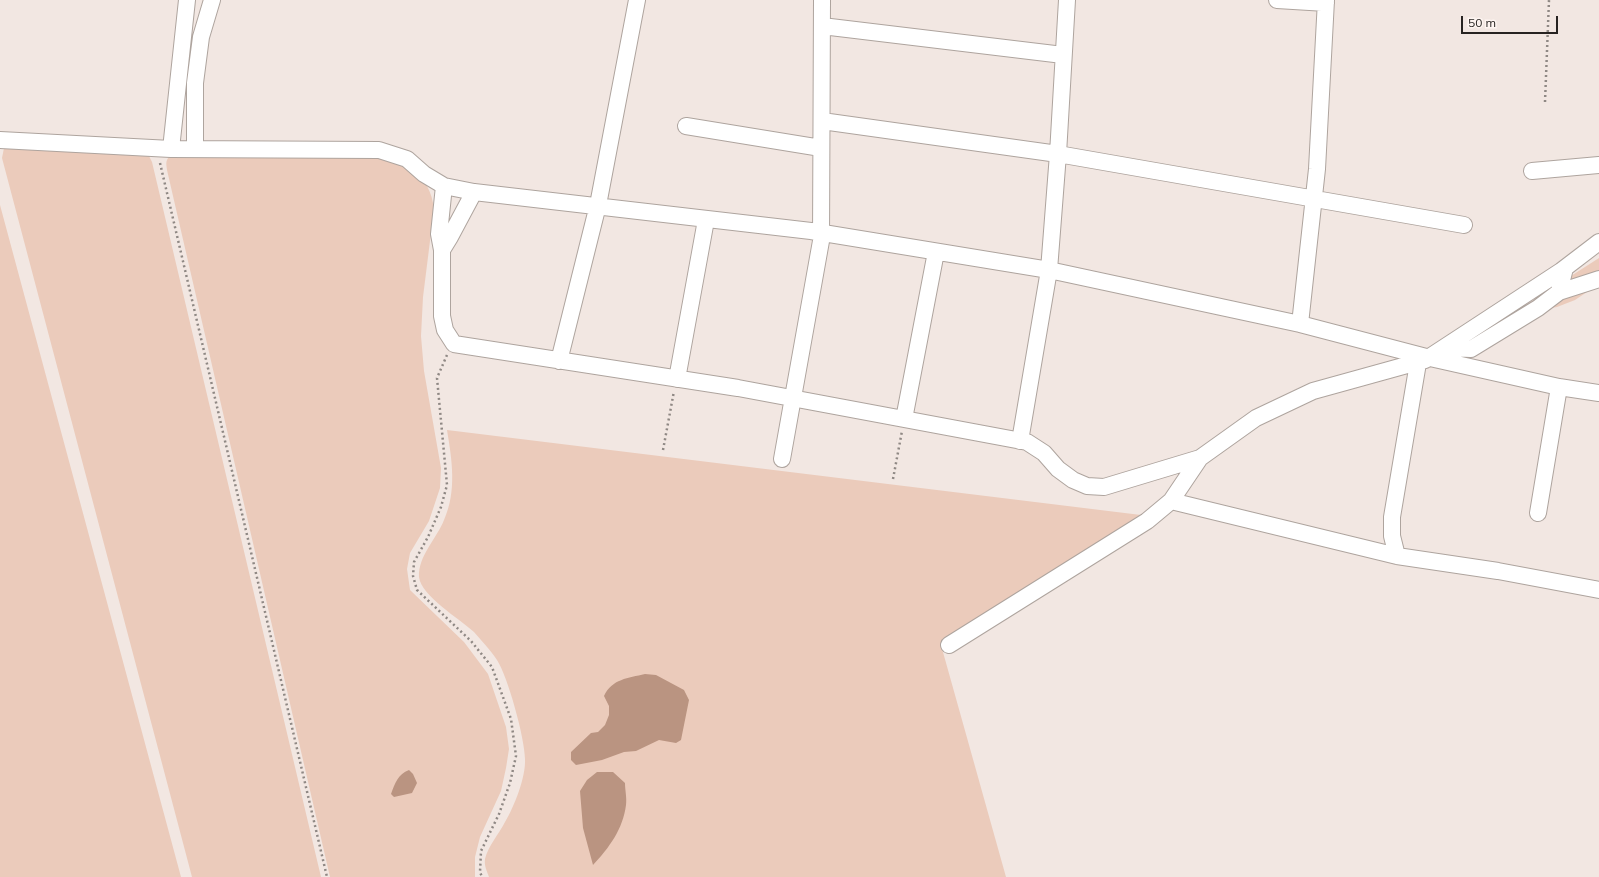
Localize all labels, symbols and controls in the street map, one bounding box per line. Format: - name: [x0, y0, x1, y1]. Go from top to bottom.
- scale bar: [1463, 8, 1560, 34]
- text: 50 m: [1468, 15, 1496, 30]

